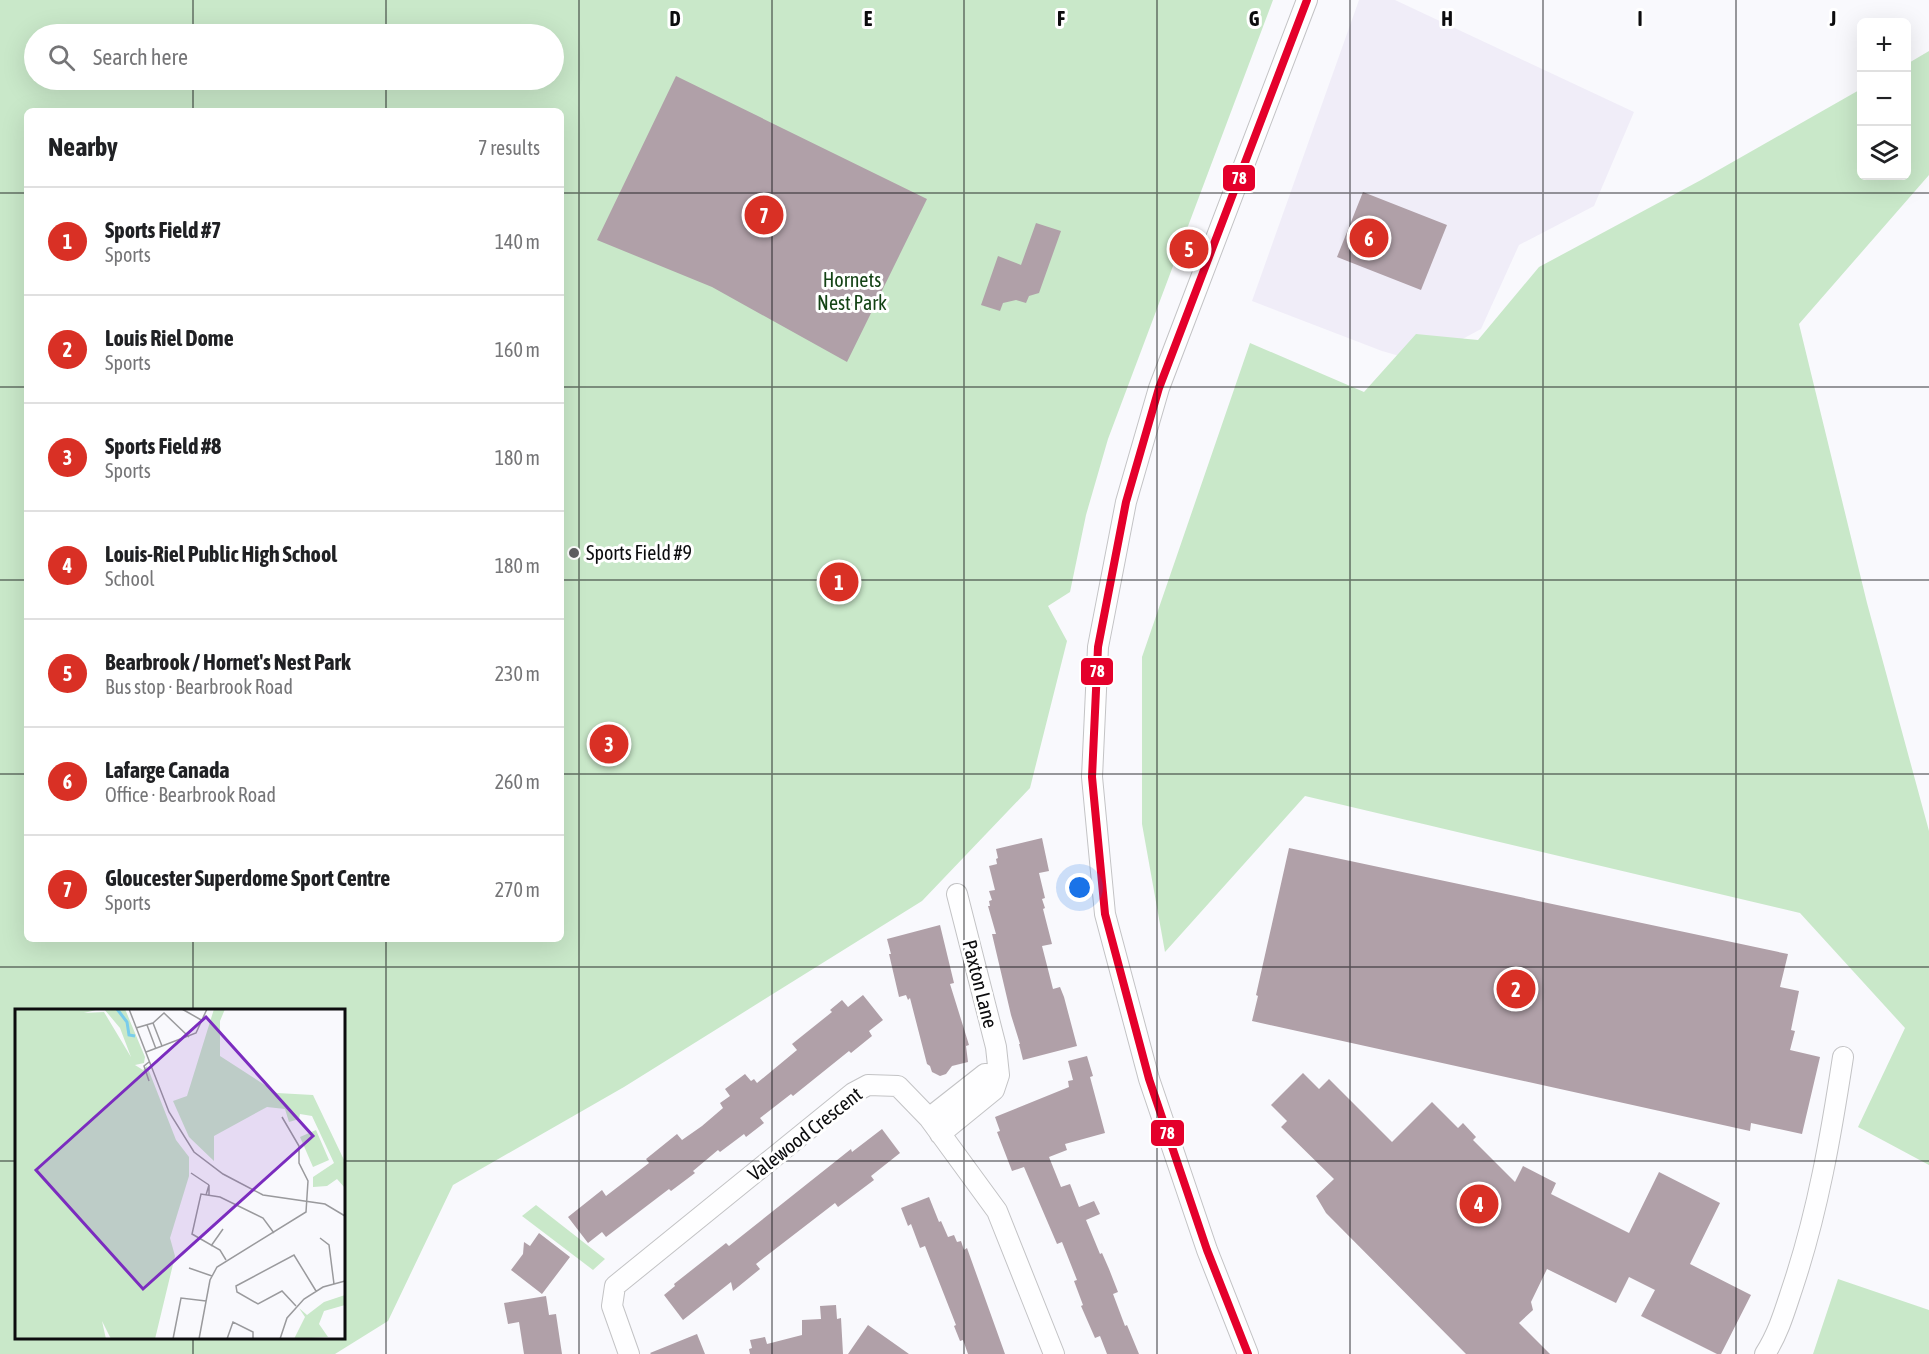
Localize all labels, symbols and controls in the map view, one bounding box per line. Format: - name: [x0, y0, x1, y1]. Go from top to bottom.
- text: D: [669, 7, 681, 30]
- text: E: [864, 7, 873, 30]
- text: F: [1057, 7, 1065, 30]
- text: G: [1249, 7, 1260, 30]
- text: H: [1441, 7, 1453, 30]
- text: I: [1637, 7, 1643, 30]
- text: J: [1829, 7, 1836, 30]
- map controls: [1857, 18, 1911, 180]
- button: +: [1857, 18, 1911, 72]
- search box: [24, 24, 564, 90]
- icon: search: [45, 41, 78, 74]
- text: Search here: [93, 44, 188, 70]
- button: −: [1857, 72, 1911, 126]
- button: layers: [1857, 126, 1911, 180]
- text: Nearby: [48, 132, 118, 162]
- text: 7 results: [478, 136, 540, 159]
- line badge: 78: [1222, 164, 1256, 192]
- text: 78: [1231, 169, 1247, 187]
- pin: 7: [744, 192, 783, 238]
- pin: 6: [1350, 216, 1388, 260]
- text: Sports Field #7: [105, 217, 221, 243]
- pin: 5: [1170, 226, 1208, 272]
- text: 1: [63, 230, 72, 253]
- text: 140 m: [495, 230, 540, 253]
- text: Sports: [105, 243, 151, 266]
- park label: Hornets Nest Park: [817, 268, 887, 314]
- text: Louis Riel Dome: [105, 325, 234, 351]
- text: 2: [63, 338, 72, 361]
- text: 160 m: [495, 338, 540, 361]
- text: Sports: [105, 351, 151, 374]
- text: Sports Field #8: [105, 433, 221, 459]
- text: 3: [63, 446, 72, 469]
- text: 180 m: [495, 446, 540, 469]
- text: Sports: [105, 459, 151, 482]
- text: Louis-Riel Public High School: [105, 541, 337, 567]
- place label: Sports Field #9: [586, 541, 692, 564]
- marker: Sports Field #9: [567, 546, 581, 560]
- text: 4: [63, 554, 72, 577]
- text: 180 m: [495, 554, 540, 577]
- pin: 1: [820, 560, 858, 604]
- text: School: [105, 567, 155, 590]
- text: Bearbrook / Hornet's Nest Park: [105, 649, 351, 675]
- line badge: 78: [1080, 657, 1114, 686]
- text: 5: [63, 662, 72, 685]
- text: 230 m: [495, 662, 540, 685]
- text: 78: [1089, 662, 1105, 680]
- text: Bus stop · Bearbrook Road: [105, 675, 293, 698]
- pin: 3: [590, 722, 628, 766]
- text: Lafarge Canada: [105, 757, 230, 783]
- text: 6: [63, 770, 72, 793]
- text: 260 m: [495, 770, 540, 793]
- text: Office · Bearbrook Road: [105, 783, 276, 806]
- text: Gloucester Superdome Sport Centre: [105, 865, 390, 891]
- your location: [1065, 873, 1094, 902]
- text: 7: [63, 878, 72, 901]
- text: 270 m: [495, 878, 540, 901]
- text: Sports: [105, 891, 151, 914]
- street label: Paxton Lane: [958, 937, 1003, 1030]
- pin: 2: [1496, 966, 1536, 1012]
- inset map: [15, 1009, 345, 1339]
- street label: Valewood Crescent: [743, 1082, 866, 1185]
- line badge: 78: [1150, 1119, 1185, 1147]
- text: 78: [1159, 1124, 1175, 1142]
- pin: 4: [1460, 1182, 1498, 1226]

